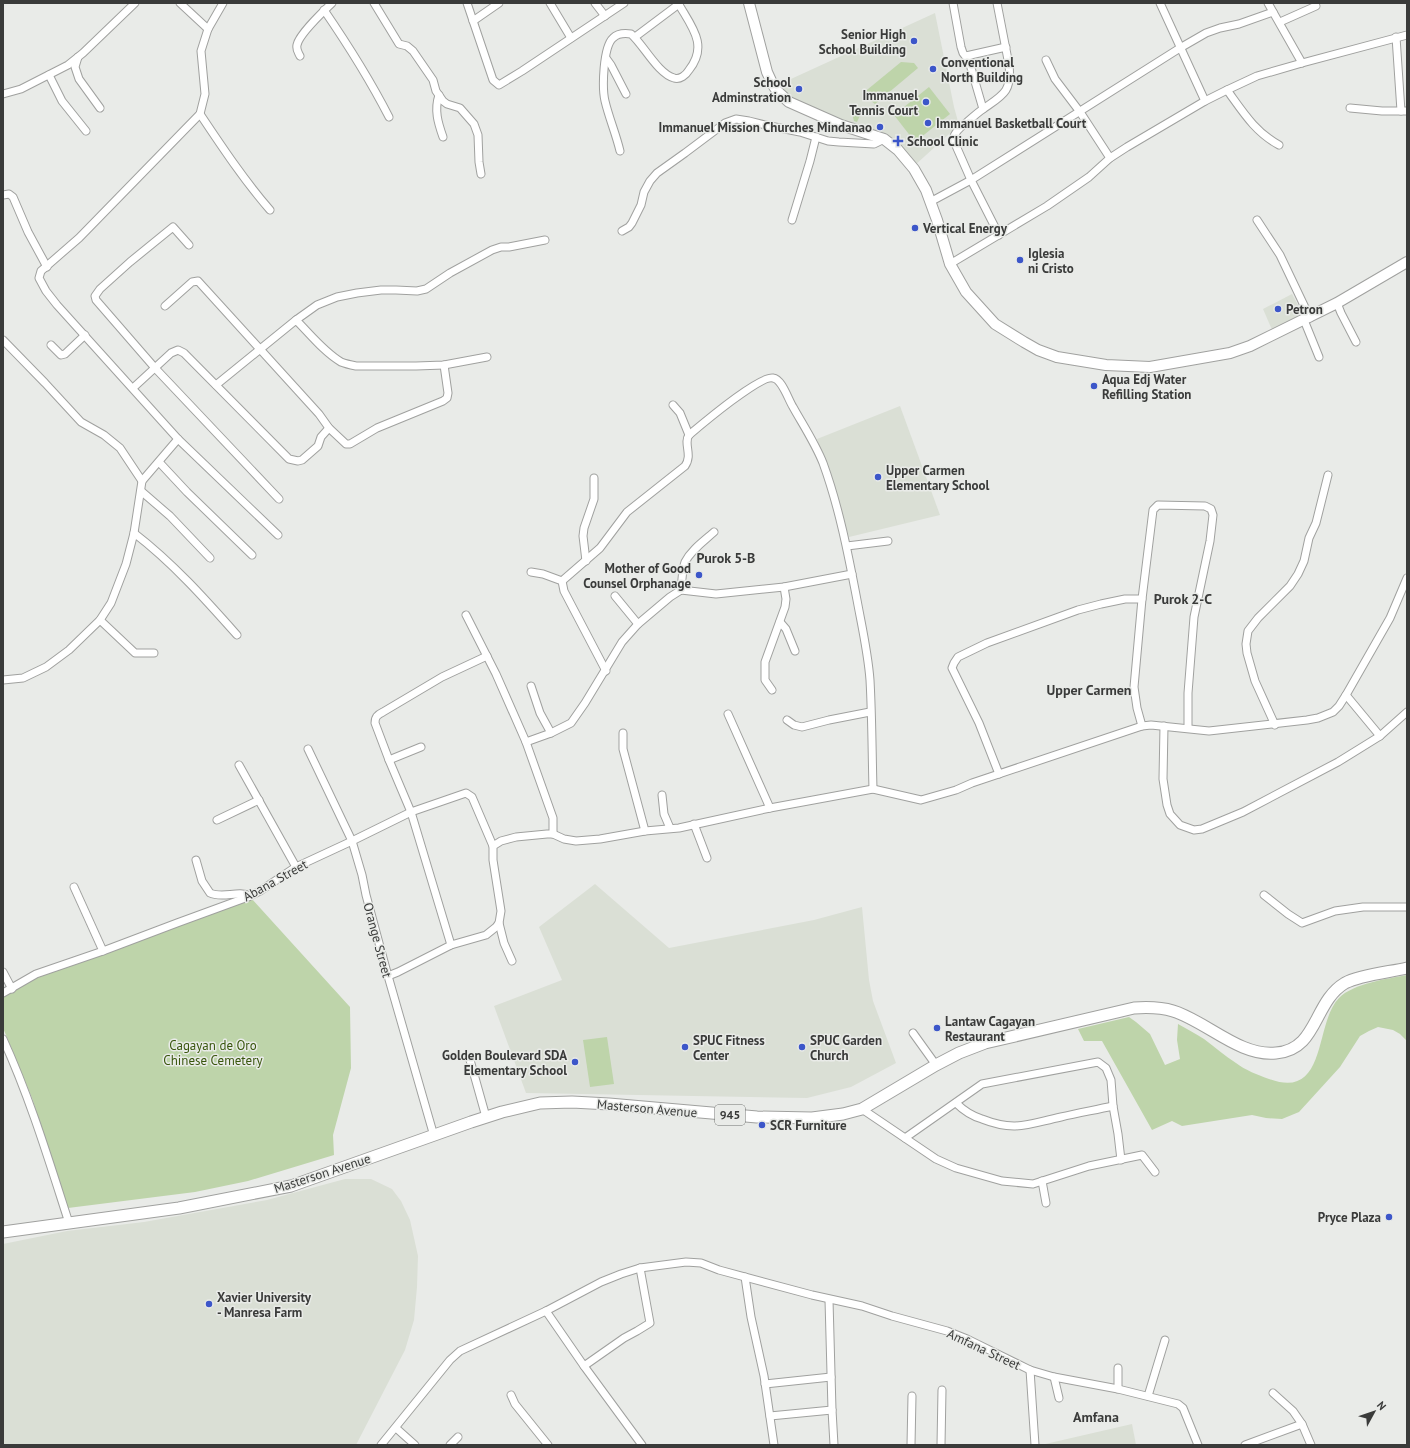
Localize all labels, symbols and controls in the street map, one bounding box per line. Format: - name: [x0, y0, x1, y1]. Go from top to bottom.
- place label: Senior High School Building: [819, 26, 906, 58]
- marker: Senior High School Building: [909, 36, 919, 46]
- place label: Conventional North Building: [941, 54, 1023, 86]
- marker: Conventional North Building: [928, 64, 938, 74]
- place label: School Adminstration: [712, 74, 791, 106]
- marker: School Adminstration: [794, 84, 804, 94]
- place label: Immanuel Tennis Court: [849, 87, 918, 119]
- marker: Immanuel Tennis Court: [921, 97, 931, 107]
- place label: Immanuel Basketball Court: [936, 115, 1087, 132]
- marker: Immanuel Basketball Court: [923, 118, 933, 128]
- place label: Immanuel Mission Churches Mindanao: [659, 119, 872, 136]
- marker: Immanuel Mission Churches Mindanao: [875, 122, 885, 132]
- place label: School Clinic: [907, 133, 979, 150]
- marker: School Clinic: [892, 135, 904, 147]
- place label: Vertical Energy: [922, 220, 1008, 237]
- marker: Vertical Energy: [910, 223, 920, 233]
- place label: Iglesia ni Cristo: [1028, 245, 1074, 277]
- marker: Iglesia ni Cristo: [1015, 255, 1025, 265]
- place label: Petron: [1286, 301, 1323, 318]
- marker: Petron: [1273, 304, 1283, 314]
- place label: Aqua Edj Water Refilling Station: [1102, 371, 1191, 403]
- marker: Aqua Edj Water Refilling Station: [1089, 381, 1099, 391]
- place label: Upper Carmen Elementary School: [886, 462, 990, 494]
- marker: Upper Carmen Elementary School: [873, 472, 883, 482]
- district label: Purok 5-B: [697, 549, 755, 567]
- place label: Mother of Good Counsel Orphanage: [583, 560, 691, 592]
- marker: Mother of Good Counsel Orphanage: [694, 570, 704, 580]
- district label: Purok 2-C: [1154, 590, 1212, 608]
- district label: Upper Carmen: [1047, 681, 1131, 699]
- street label: Abana Street: [240, 855, 311, 905]
- street label: Orange Street: [359, 901, 396, 980]
- place label: Lantaw Cagayan Restaurant: [945, 1013, 1035, 1045]
- marker: Lantaw Cagayan Restaurant: [932, 1023, 942, 1033]
- place label: SPUC Fitness Center: [693, 1032, 765, 1064]
- place label: SPUC Garden Church: [810, 1032, 882, 1064]
- park label: Cagayan de Oro Chinese Cemetery: [163, 1037, 263, 1069]
- marker: SPUC Fitness Center: [680, 1042, 690, 1052]
- marker: SPUC Garden Church: [797, 1042, 807, 1052]
- place label: Golden Boulevard SDA Elementary School: [442, 1047, 567, 1079]
- marker: Golden Boulevard SDA Elementary School: [570, 1057, 580, 1067]
- street label: Masterson Avenue: [596, 1096, 698, 1121]
- road number: 945: [715, 1105, 745, 1125]
- place label: SCR Furniture: [770, 1117, 847, 1134]
- marker: SCR Furniture: [757, 1120, 767, 1130]
- street label: Masterson Avenue: [272, 1150, 373, 1197]
- place label: Pryce Plaza: [1318, 1209, 1381, 1226]
- marker: Pryce Plaza: [1384, 1212, 1394, 1222]
- place label: Xavier University - Manresa Farm: [217, 1289, 312, 1321]
- marker: Xavier University - Manresa Farm: [204, 1299, 214, 1309]
- street label: Amfana Street: [944, 1325, 1024, 1374]
- north arrow: [1354, 1392, 1394, 1432]
- text: N: [1374, 1398, 1389, 1413]
- district label: Amfana: [1073, 1408, 1119, 1426]

